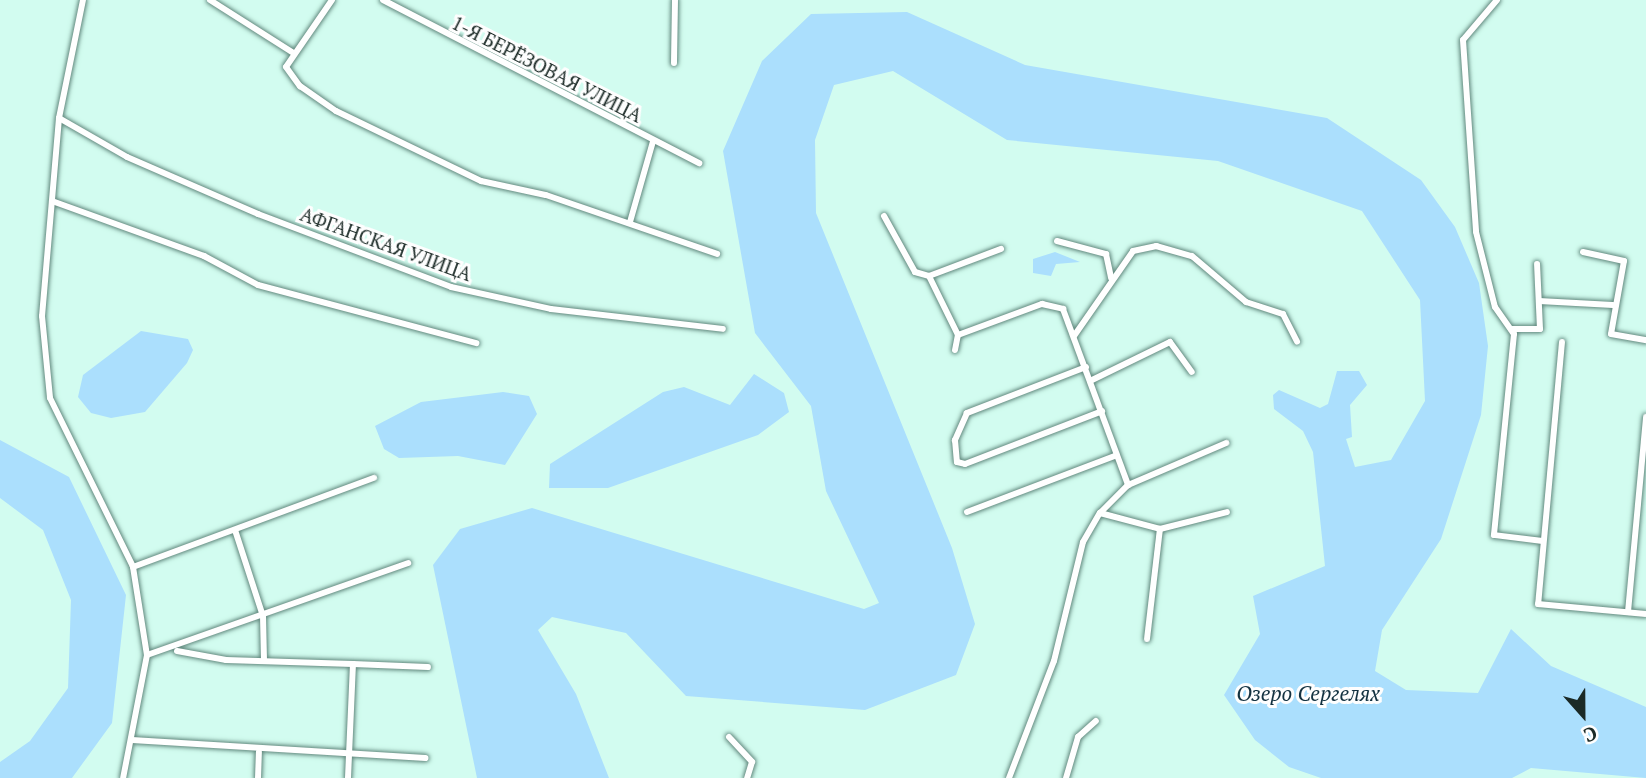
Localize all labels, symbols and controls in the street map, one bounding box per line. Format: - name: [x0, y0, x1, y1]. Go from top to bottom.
- street label: 1-Я БЕРЁЗОВАЯ УЛИЦА: [448, 11, 646, 127]
- street label: АФГАНСКАЯ УЛИЦА: [297, 202, 475, 286]
- water label: Озеро Сергелях: [1236, 680, 1380, 706]
- north arrow: [1548, 680, 1618, 750]
- text: С: [1580, 721, 1601, 749]

